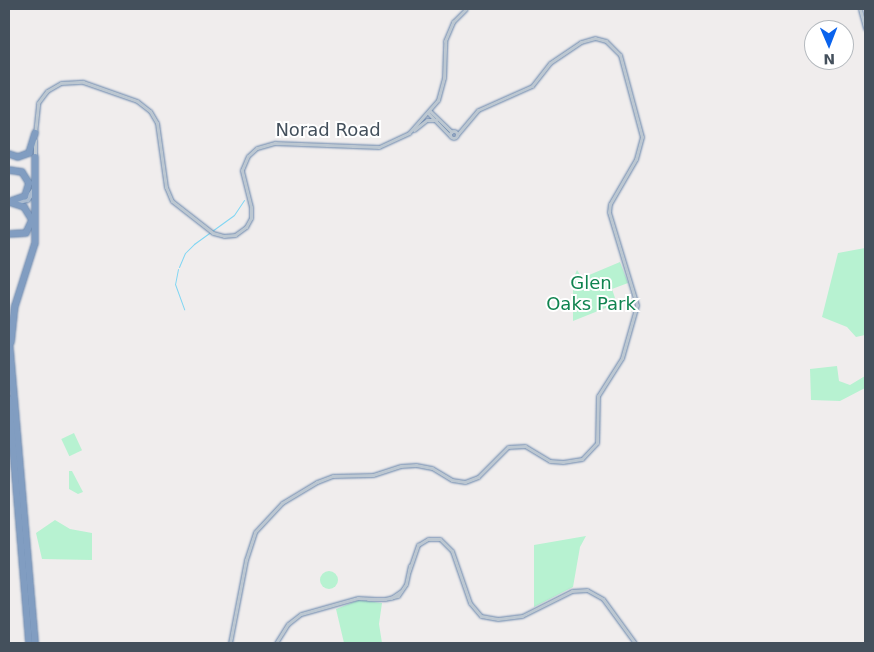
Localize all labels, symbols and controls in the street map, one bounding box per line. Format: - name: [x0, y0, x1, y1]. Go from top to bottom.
- north arrow: [804, 20, 854, 70]
- text: N: [823, 51, 835, 67]
- street label: Norad Road: [275, 119, 381, 141]
- park label: Glen Oaks Park: [546, 273, 636, 316]

